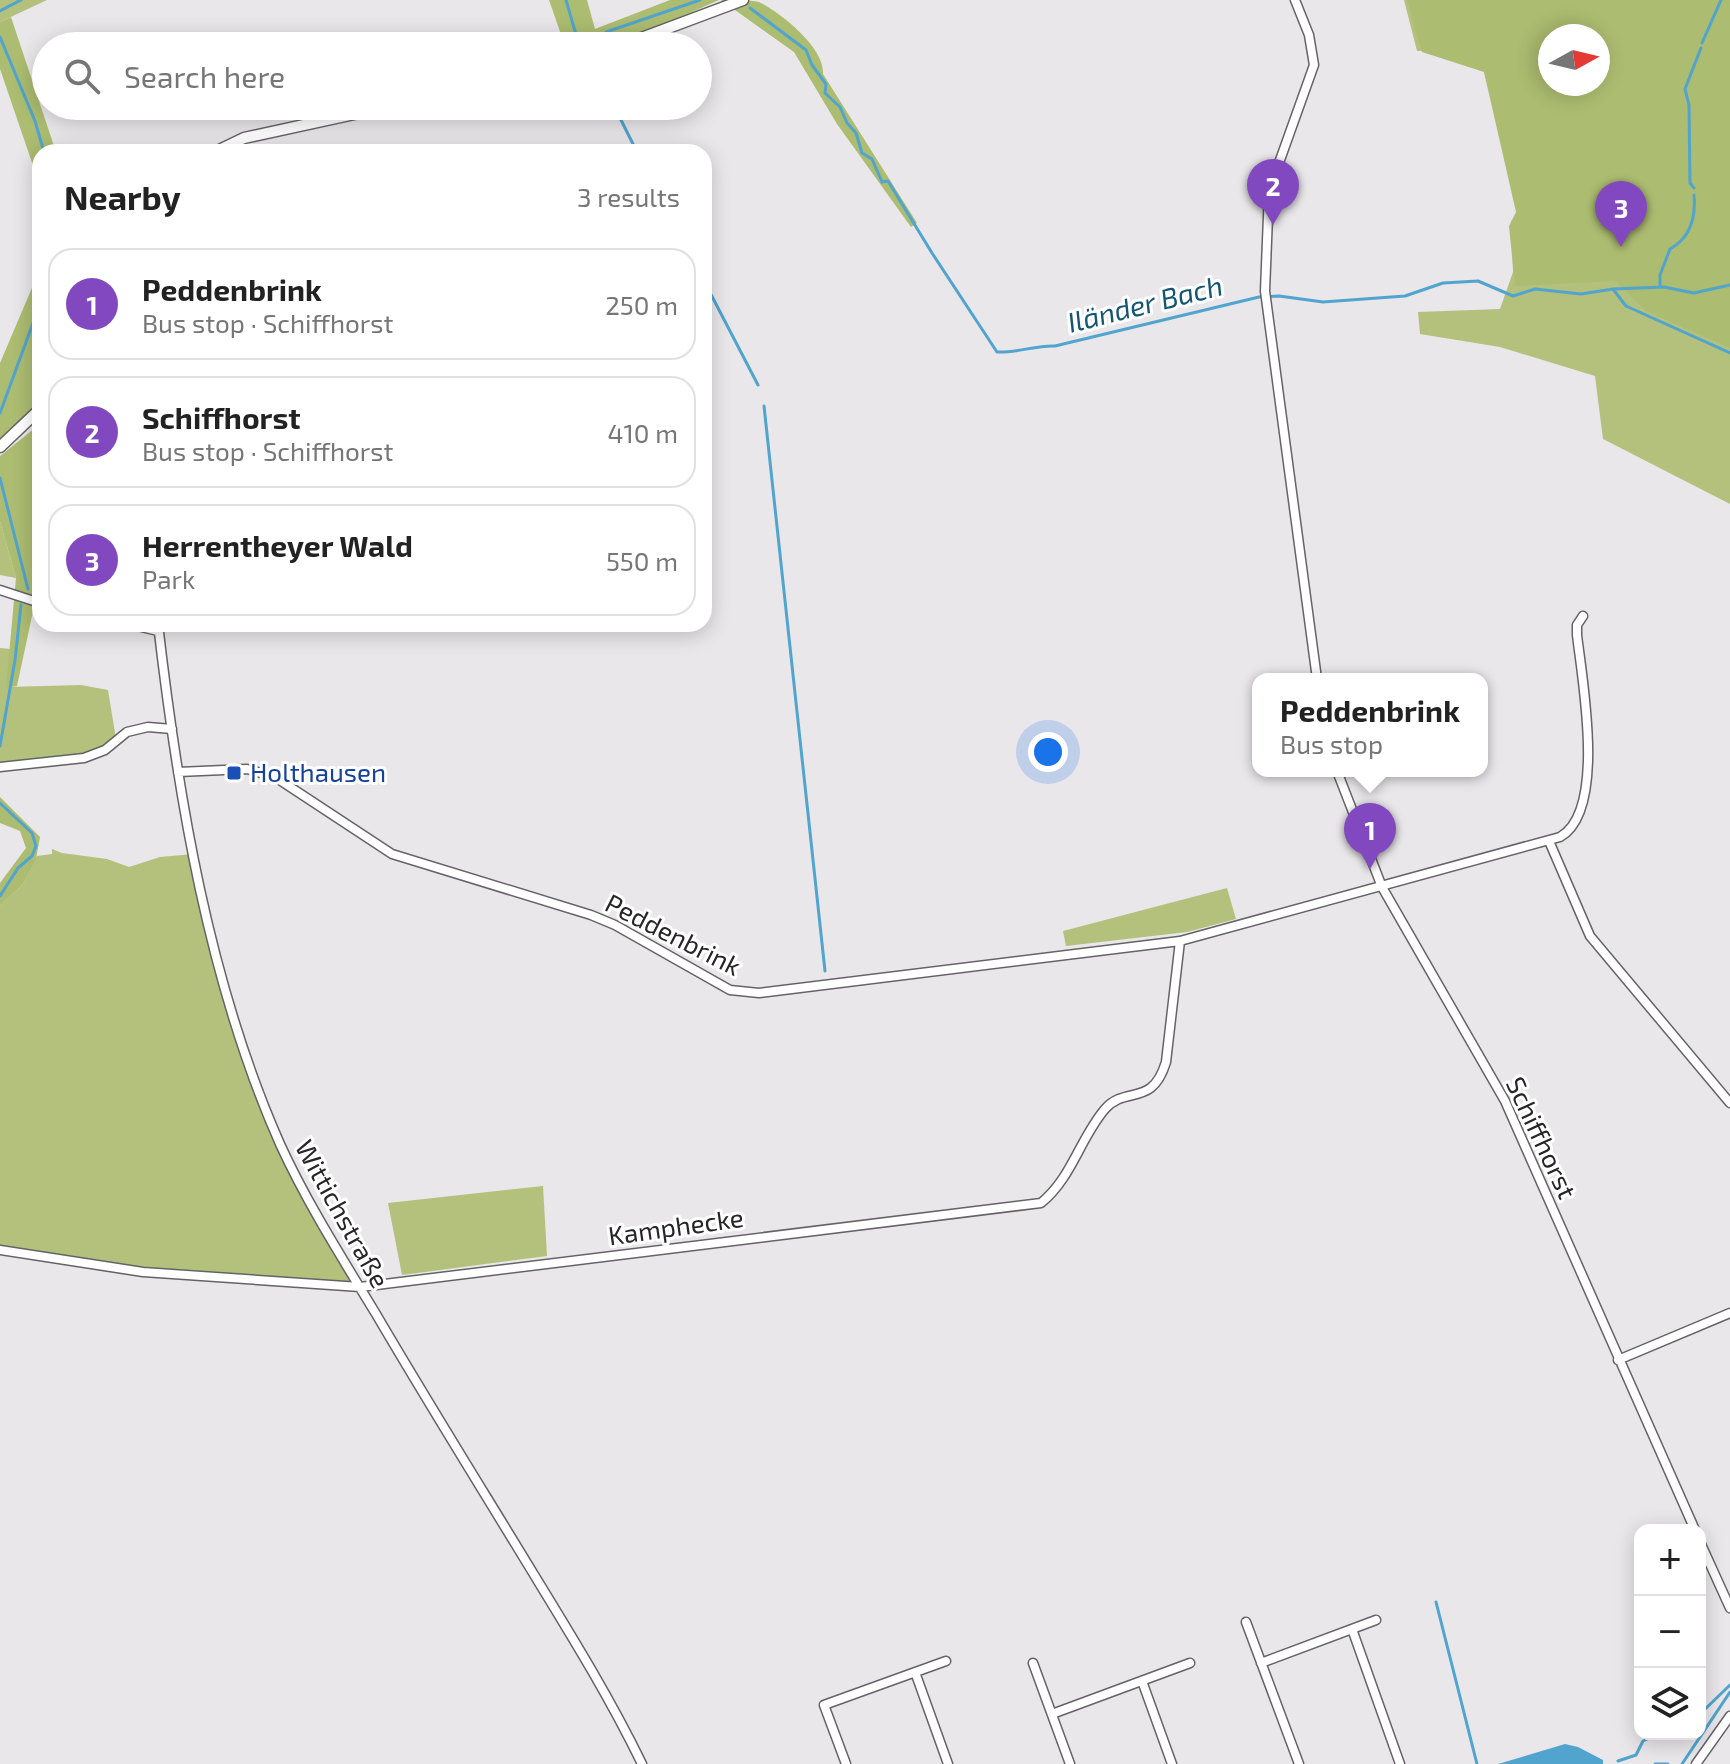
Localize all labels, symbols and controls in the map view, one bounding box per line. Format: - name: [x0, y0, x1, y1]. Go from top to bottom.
- north arrow: [1538, 24, 1610, 96]
- search box: [32, 32, 712, 120]
- icon: search: [60, 54, 104, 98]
- text: Search here: [124, 58, 285, 94]
- pin: 2: [1247, 159, 1299, 225]
- text: Nearby: [64, 176, 181, 217]
- text: 3 results: [577, 181, 680, 212]
- pin: 3: [1595, 181, 1647, 247]
- water label: Iländer Bach: [1064, 267, 1226, 339]
- text: Peddenbrink: [142, 271, 322, 307]
- text: 1: [86, 289, 98, 320]
- text: 250 m: [605, 289, 678, 320]
- text: Bus stop · Schiffhorst: [142, 307, 393, 338]
- text: Schiffhorst: [142, 399, 301, 435]
- text: 2: [84, 417, 100, 448]
- text: 410 m: [607, 417, 678, 448]
- text: Bus stop · Schiffhorst: [142, 435, 393, 466]
- text: Herrentheyer Wald: [142, 527, 413, 563]
- text: 3: [85, 545, 99, 576]
- text: 550 m: [606, 545, 678, 576]
- text: Park: [142, 563, 195, 594]
- popup: [1252, 673, 1488, 777]
- text: Peddenbrink: [1280, 692, 1460, 728]
- text: Bus stop: [1280, 728, 1383, 759]
- your location: [1028, 732, 1068, 772]
- place label: Holthausen: [250, 756, 386, 787]
- marker: Holthausen: [225, 764, 243, 782]
- pin: 1: [1344, 803, 1396, 869]
- street label: Peddenbrink: [601, 886, 747, 981]
- street label: Schiffhorst: [1501, 1072, 1584, 1203]
- street label: Wittichstraße: [290, 1134, 397, 1293]
- street label: Kamphecke: [606, 1201, 745, 1250]
- map controls: [1634, 1524, 1706, 1740]
- button: +: [1634, 1524, 1706, 1596]
- button: −: [1634, 1596, 1706, 1668]
- button: layers: [1634, 1668, 1706, 1740]

